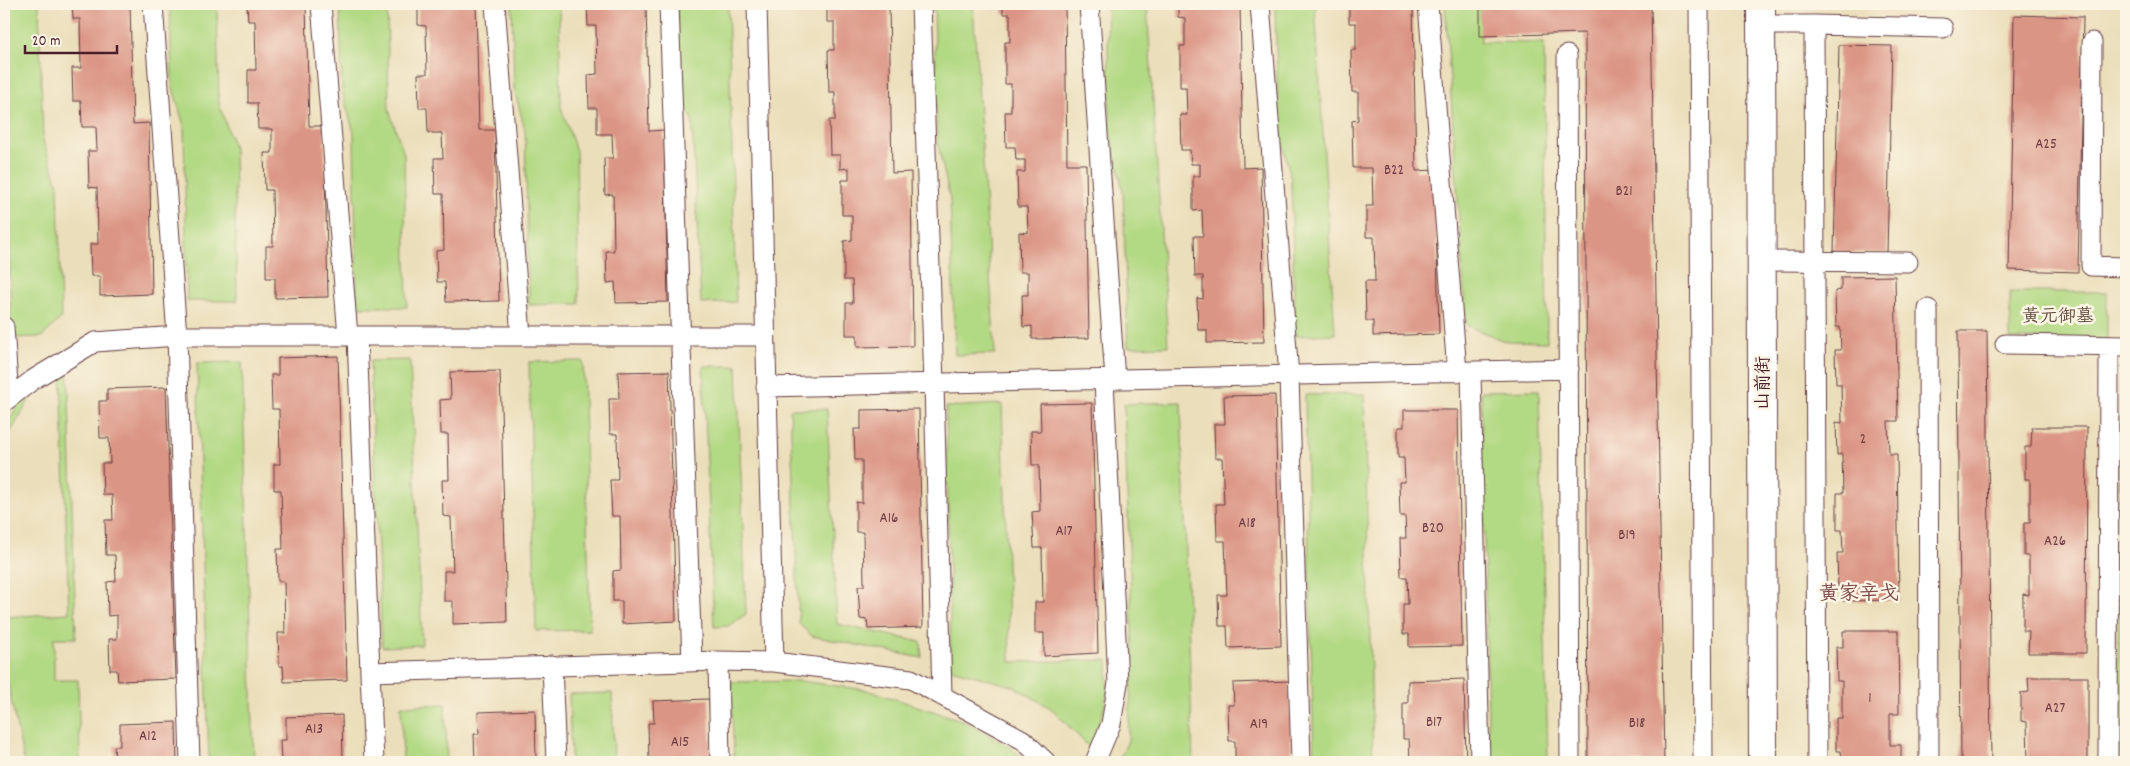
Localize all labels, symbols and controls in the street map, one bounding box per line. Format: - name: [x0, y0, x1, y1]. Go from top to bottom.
- scale bar: [25, 22, 118, 54]
- text: 20 m: [32, 31, 60, 53]
- house number: A25: [2035, 134, 2057, 156]
- house number: B22: [1384, 160, 1404, 182]
- house number: B21: [1616, 181, 1632, 203]
- park label: 黄元御墓: [2022, 305, 2094, 330]
- street label: 山前街: [1752, 356, 1777, 410]
- house number: 2: [1860, 429, 1866, 451]
- house number: A16: [880, 508, 898, 530]
- house number: A18: [1238, 513, 1256, 535]
- house number: B20: [1422, 518, 1444, 540]
- house number: A17: [1055, 521, 1073, 543]
- house number: B19: [1618, 525, 1636, 547]
- house number: A26: [2044, 531, 2066, 553]
- district label: 黄家辛戈: [1819, 581, 1899, 609]
- house number: 1: [1868, 688, 1872, 710]
- house number: A27: [2045, 698, 2065, 720]
- house number: B17: [1426, 712, 1442, 734]
- house number: B18: [1629, 713, 1645, 735]
- house number: A19: [1250, 714, 1268, 736]
- house number: A13: [305, 719, 323, 741]
- house number: A12: [139, 726, 157, 748]
- house number: A15: [671, 732, 689, 754]

